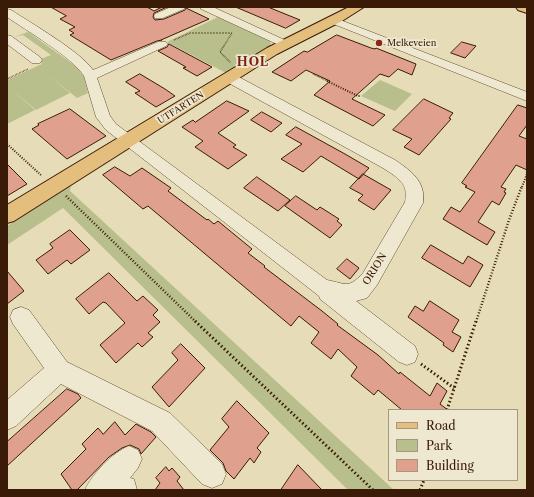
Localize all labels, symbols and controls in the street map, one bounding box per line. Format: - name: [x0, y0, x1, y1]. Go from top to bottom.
- marker: Melkeveien: [374, 38, 384, 48]
- place label: Melkeveien: [387, 38, 436, 48]
- district label: HOL: [237, 56, 269, 70]
- street label: UTFARTEN: [156, 90, 206, 126]
- street label: ORION: [360, 251, 390, 287]
- legend: [388, 409, 518, 481]
- text: Road: [426, 418, 456, 433]
- text: Park: [426, 438, 452, 453]
- text: Building: [426, 458, 474, 473]

